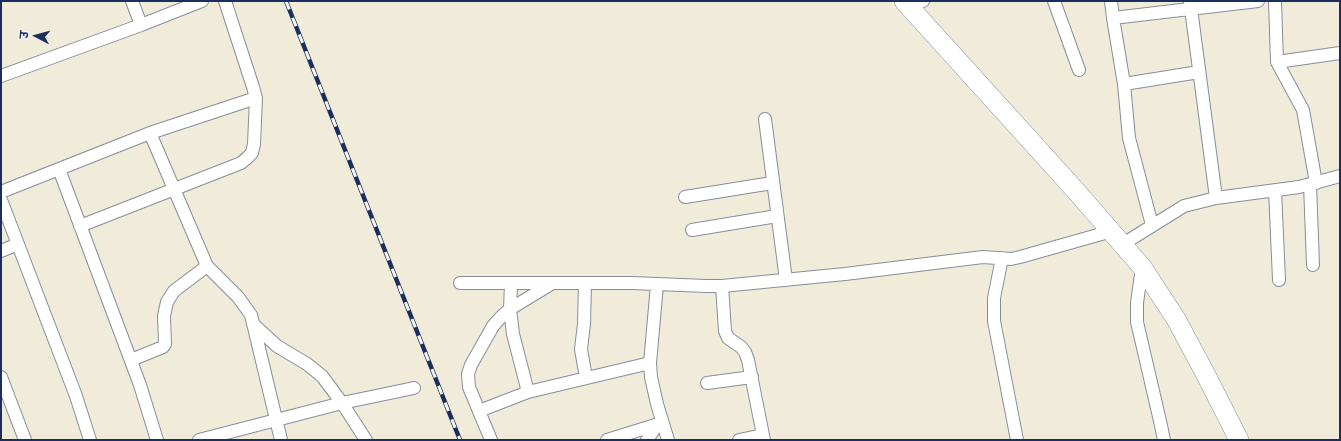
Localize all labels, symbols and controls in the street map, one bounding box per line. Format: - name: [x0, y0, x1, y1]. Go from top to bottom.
- north arrow: [16, 16, 56, 56]
- text: उ: [17, 30, 31, 39]

